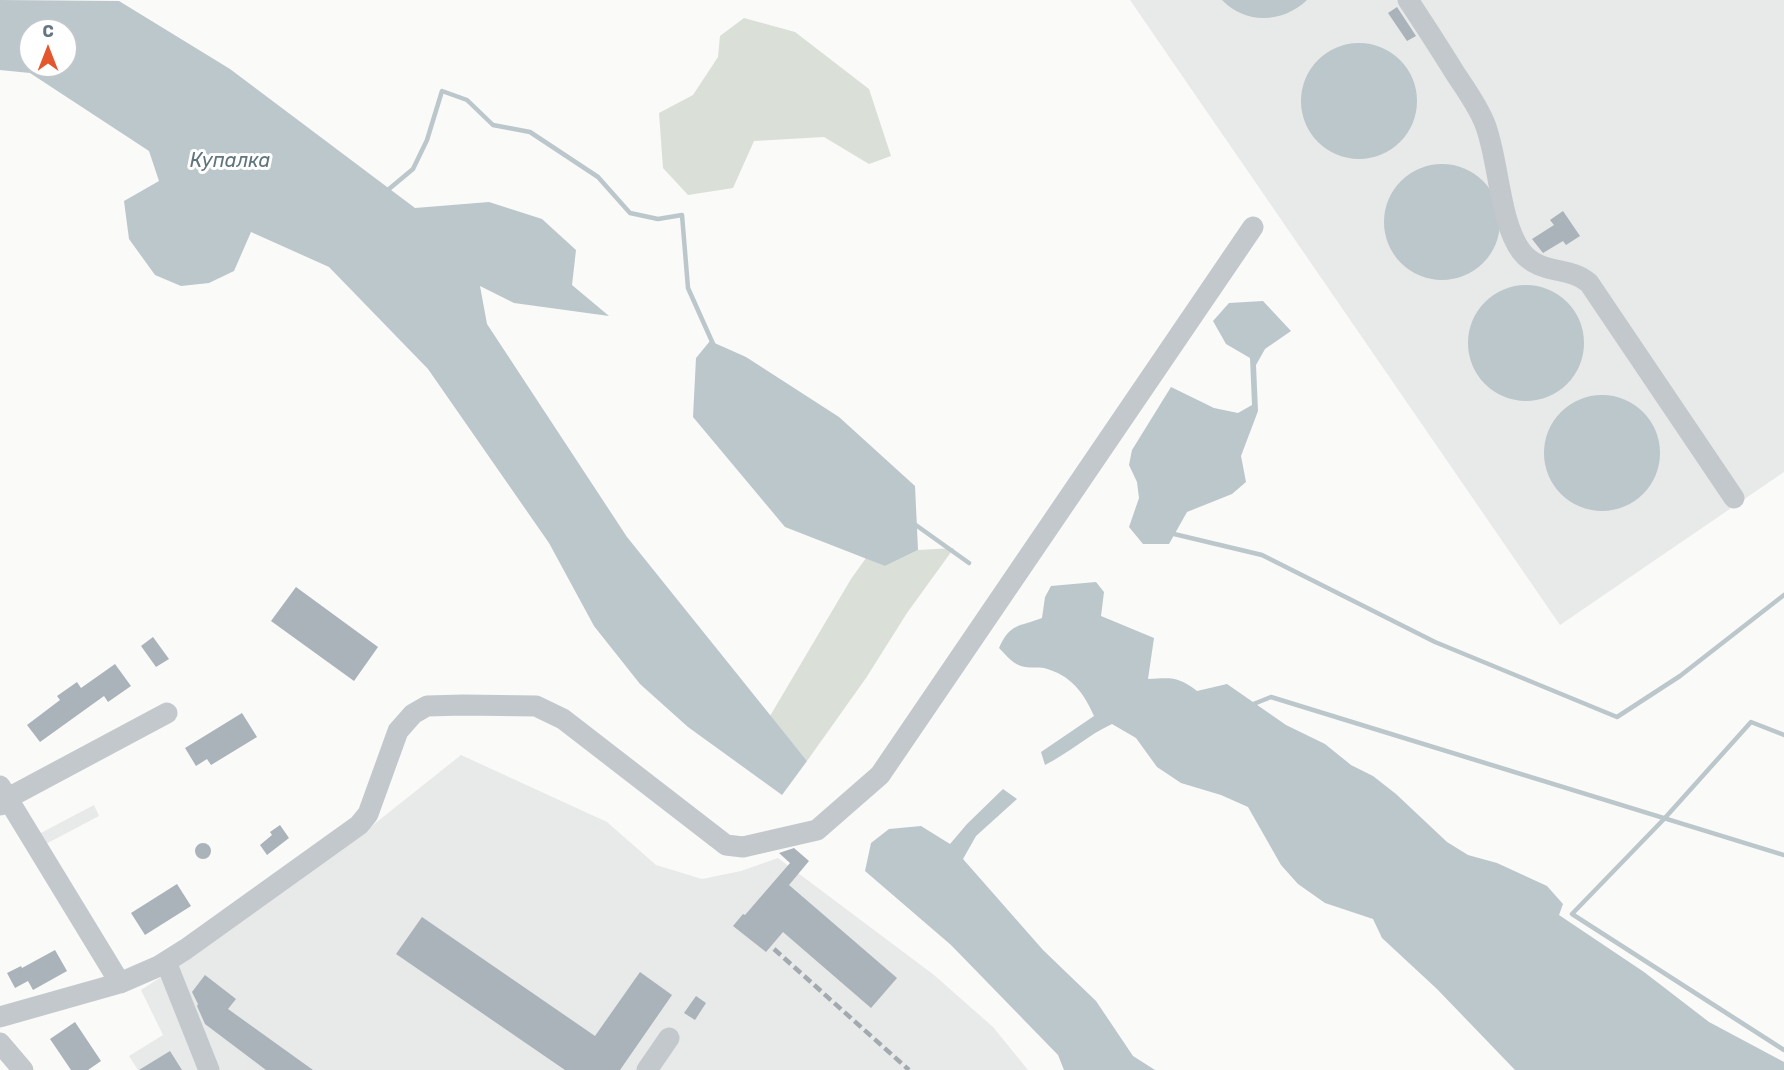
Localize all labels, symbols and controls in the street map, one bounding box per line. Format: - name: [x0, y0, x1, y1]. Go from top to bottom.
- north arrow: [18, 18, 78, 78]
- text: С: [42, 22, 54, 41]
- water label: Купалка: [190, 149, 270, 173]

